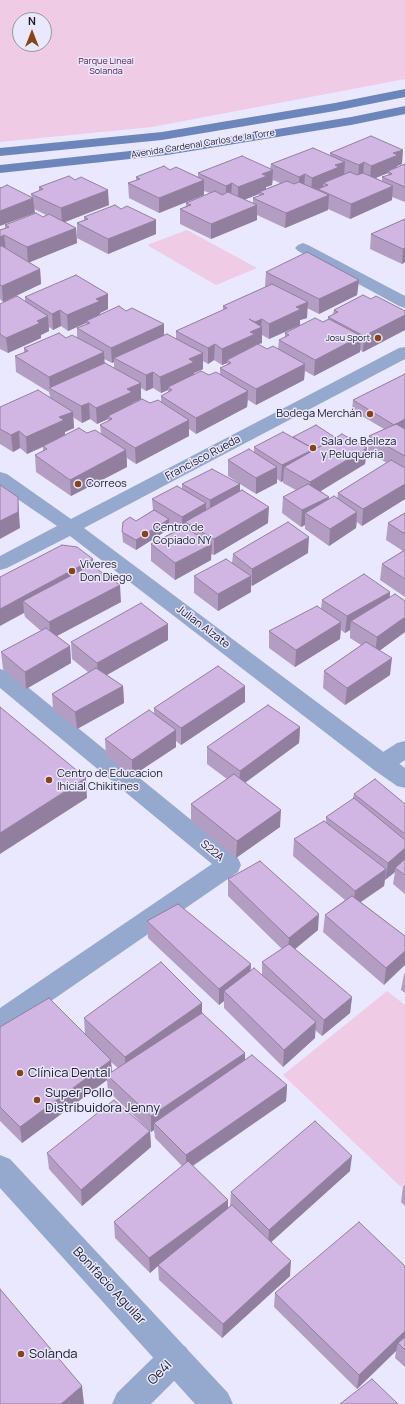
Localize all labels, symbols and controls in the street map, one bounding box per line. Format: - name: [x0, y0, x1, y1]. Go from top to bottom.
- north arrow: [12, 12, 52, 52]
- text: N: [28, 13, 36, 28]
- park label: Parque Lineal Solanda: [78, 56, 134, 77]
- street label: Avenida Cardenal Carlos de la Torre: [130, 127, 276, 161]
- place label: Josu Sport: [326, 333, 370, 343]
- marker: Josu Sport: [373, 333, 383, 343]
- place label: Bodega Merchán: [276, 407, 362, 421]
- marker: Bodega Merchán: [365, 409, 375, 419]
- street label: Francisco Rueda: [163, 433, 243, 483]
- place label: Sala de Belleza y Peluqueria: [321, 435, 396, 461]
- marker: Sala de Belleza y Peluqueria: [308, 443, 318, 453]
- place label: Correos: [86, 477, 127, 491]
- marker: Correos: [73, 479, 83, 489]
- place label: Centro de Copiado NY: [153, 521, 211, 547]
- marker: Centro de Copiado NY: [140, 529, 150, 539]
- place label: Viveres Don Diego: [80, 558, 132, 584]
- marker: Viveres Don Diego: [67, 566, 77, 576]
- street label: Julian Alzate: [174, 603, 232, 651]
- place label: Centro de Educacion Ihicial Chikitines: [57, 767, 163, 793]
- marker: Centro de Educacion Ihicial Chikitines: [44, 775, 54, 785]
- street label: S22A: [198, 838, 226, 864]
- place label: Clínica Dental: [28, 1065, 110, 1081]
- marker: Clínica Dental: [15, 1068, 25, 1078]
- place label: Super Pollo Distribuidora Jenny: [45, 1085, 160, 1116]
- marker: Super Pollo Distribuidora Jenny: [32, 1095, 42, 1105]
- street label: Bonifacio Aguilar: [69, 1244, 149, 1328]
- place label: Solanda: [29, 1346, 78, 1362]
- marker: Solanda: [16, 1349, 26, 1359]
- street label: Oe4I: [145, 1358, 175, 1388]

